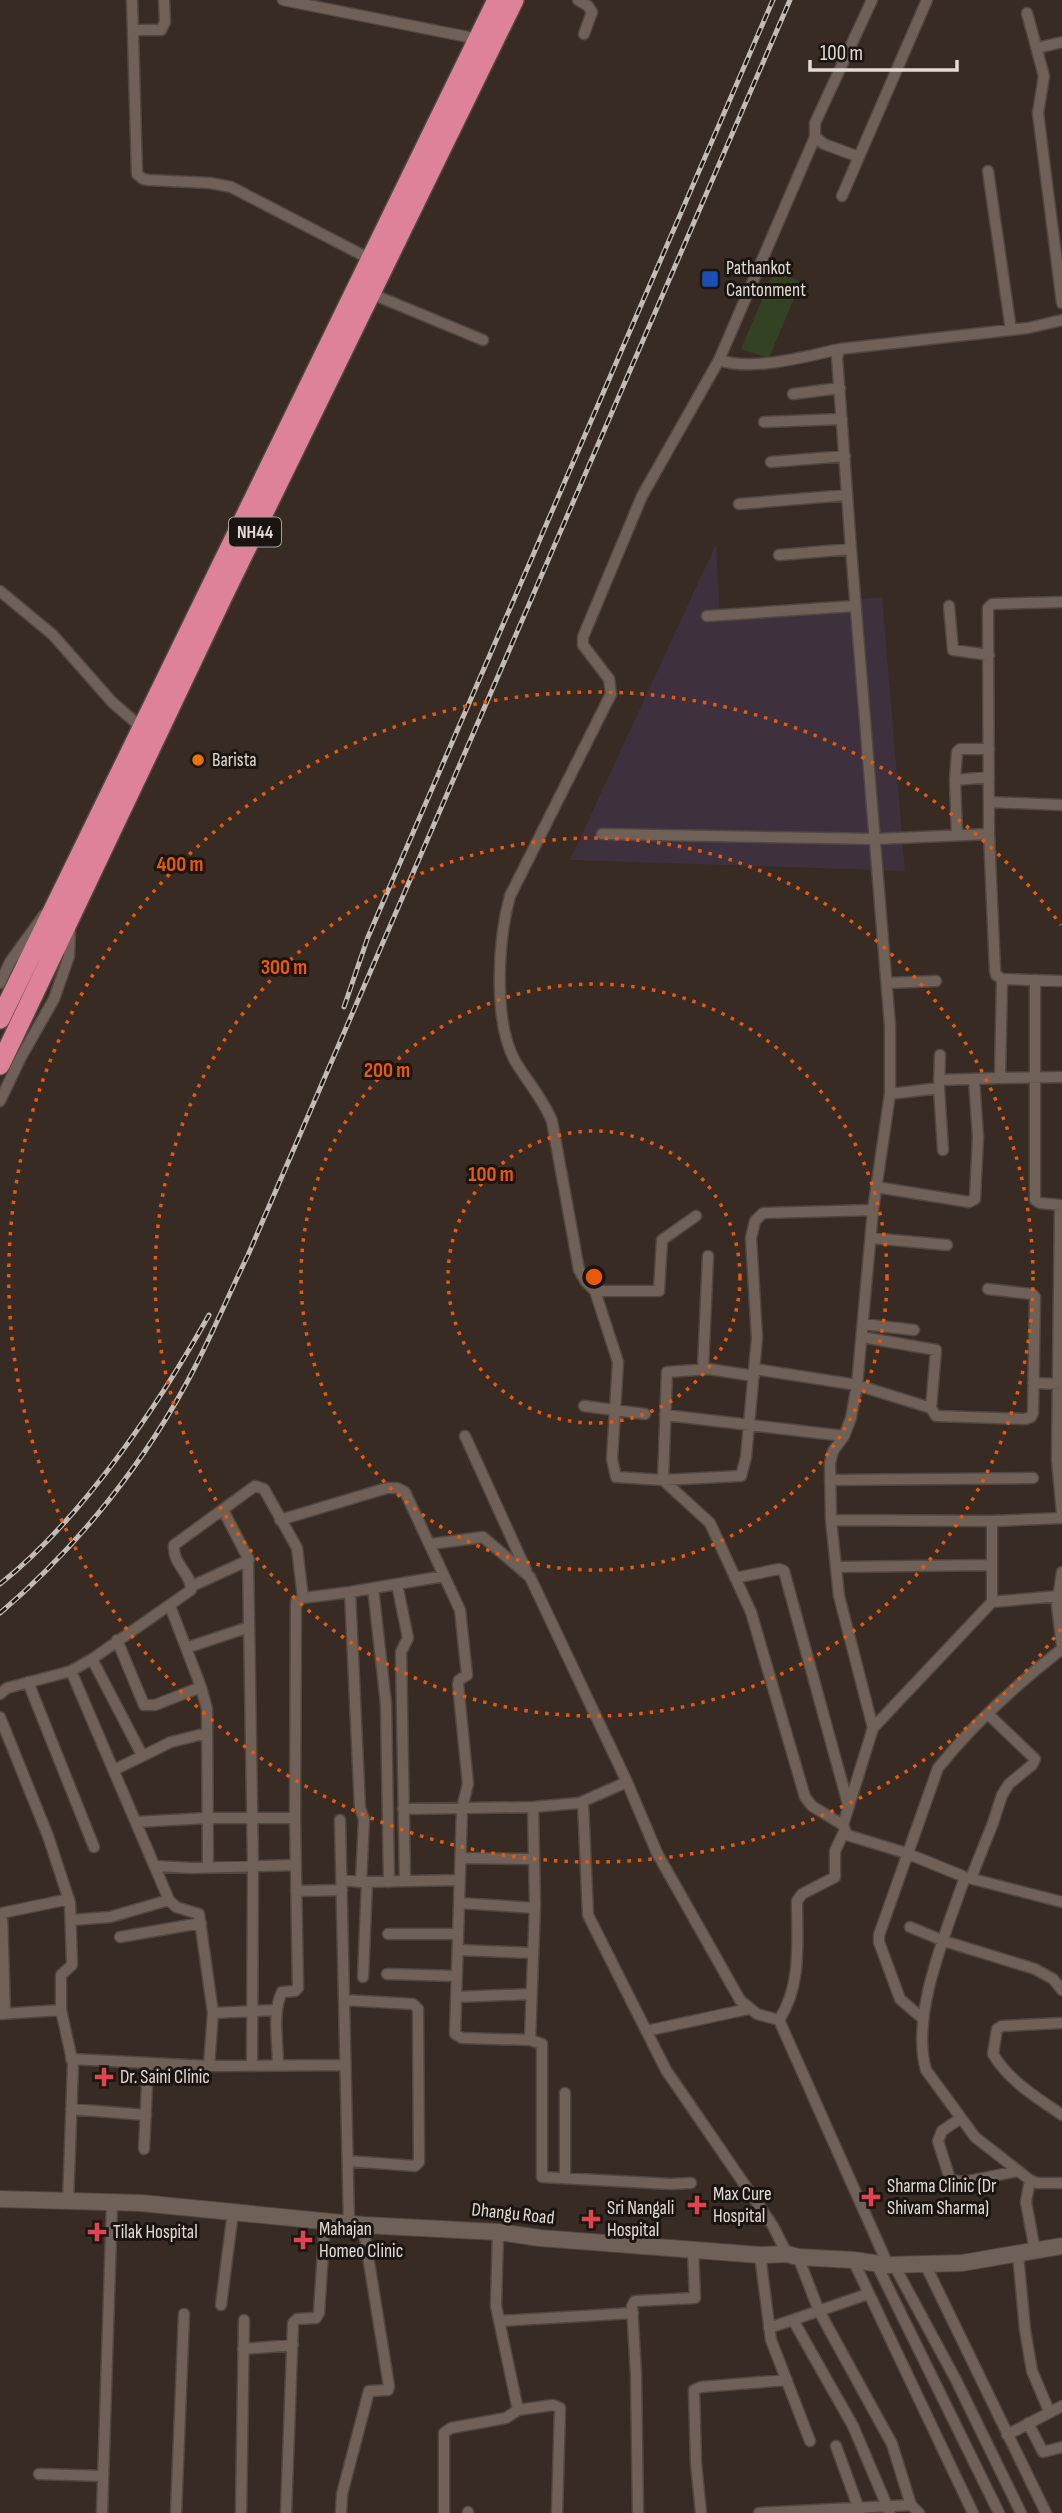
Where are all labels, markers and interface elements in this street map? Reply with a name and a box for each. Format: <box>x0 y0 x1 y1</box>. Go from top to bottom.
scale bar <box>810 28 957 72</box>
text: 100 m <box>820 41 863 66</box>
place label: Pathankot Cantonment <box>726 257 806 302</box>
marker: Pathankot Cantonment <box>700 269 720 289</box>
road number: NH44 <box>229 518 281 546</box>
place label: Barista <box>212 749 257 772</box>
marker: Barista <box>190 752 206 768</box>
text: 400 m <box>157 852 203 877</box>
text: 300 m <box>261 955 307 980</box>
text: 200 m <box>364 1058 410 1083</box>
text: 100 m <box>468 1162 514 1187</box>
centre of rings <box>582 1265 606 1289</box>
place label: Dr. Saini Clinic <box>120 2066 210 2089</box>
marker: Dr. Saini Clinic <box>94 2067 114 2087</box>
place label: Sharma Clinic (Dr Shivam Sharma) <box>887 2175 997 2220</box>
place label: Max Cure Hospital <box>713 2183 772 2228</box>
marker: Sharma Clinic (Dr Shivam Sharma) <box>861 2187 881 2207</box>
marker: Max Cure Hospital <box>687 2195 707 2215</box>
place label: Sri Nangali Hospital <box>607 2197 674 2242</box>
street label: Dhangu Road <box>470 2198 556 2230</box>
marker: Sri Nangali Hospital <box>581 2209 601 2229</box>
place label: Mahajan Homeo Clinic <box>319 2218 403 2263</box>
place label: Tilak Hospital <box>113 2221 198 2244</box>
marker: Tilak Hospital <box>87 2222 107 2242</box>
marker: Mahajan Homeo Clinic <box>293 2230 313 2250</box>

